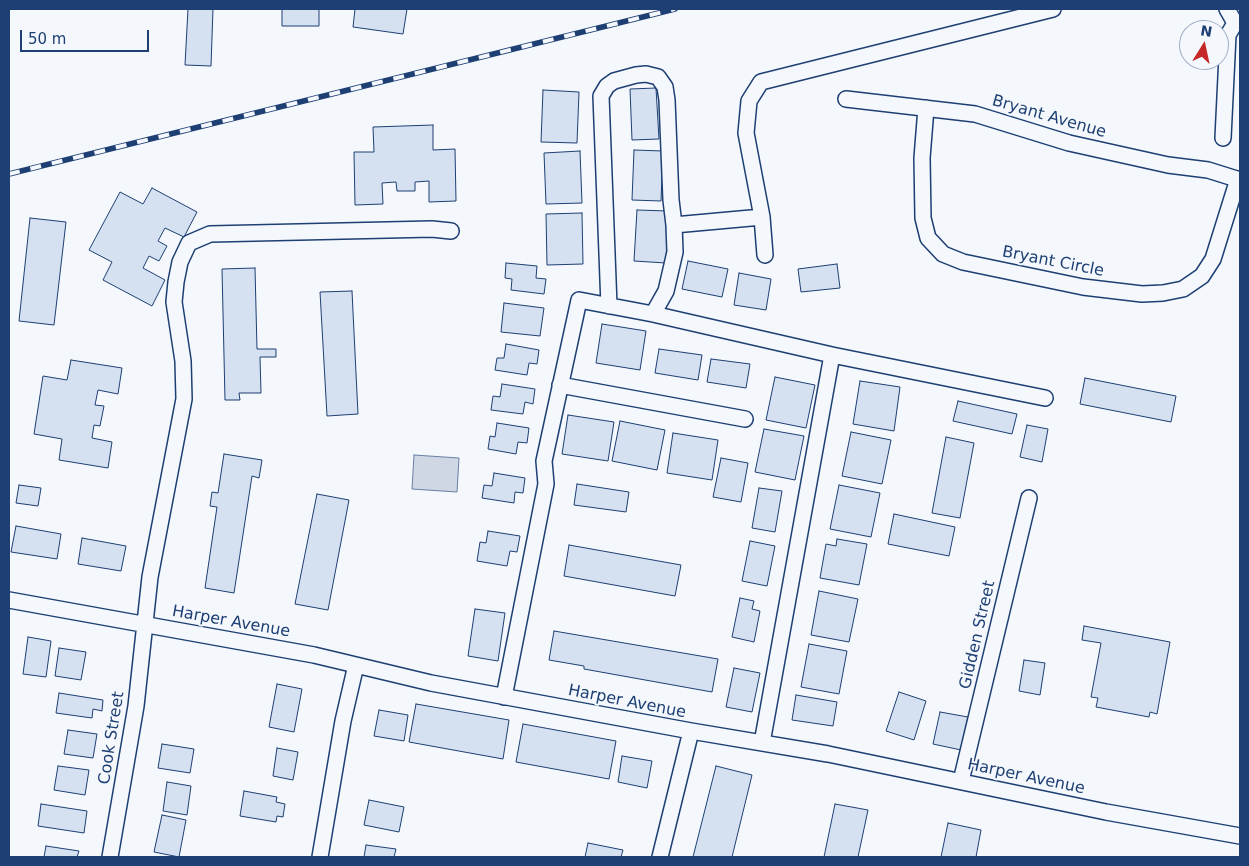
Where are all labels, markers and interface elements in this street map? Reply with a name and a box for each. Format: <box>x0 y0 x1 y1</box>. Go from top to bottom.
scale bar <box>22 20 151 52</box>
north arrow <box>1179 20 1229 70</box>
text: N <box>1199 22 1214 40</box>
text: 50 m <box>28 30 66 48</box>
street label: Bryant Avenue <box>990 92 1108 142</box>
street label: Bryant Circle <box>1000 243 1106 281</box>
street label: Gidden Street <box>956 579 1000 691</box>
street label: Harper Avenue <box>170 602 292 642</box>
street label: Harper Avenue <box>567 681 687 723</box>
street label: Cook Street <box>95 690 129 786</box>
street label: Harper Avenue <box>966 755 1086 799</box>

